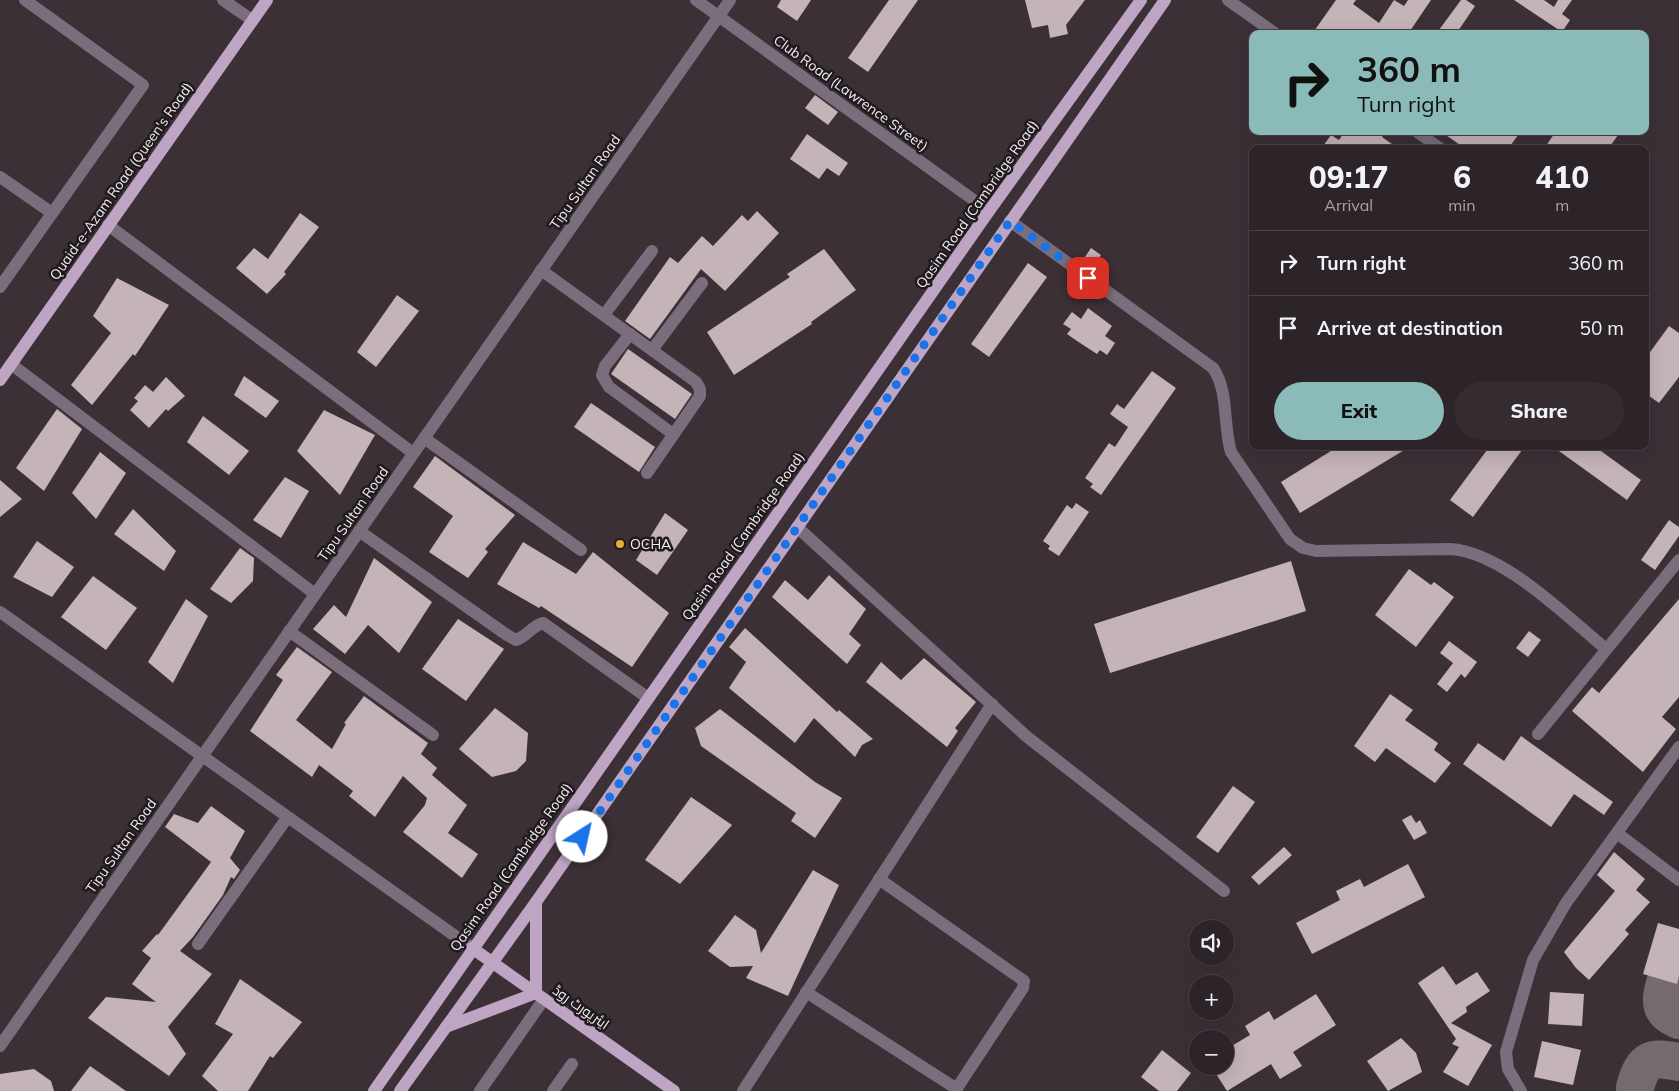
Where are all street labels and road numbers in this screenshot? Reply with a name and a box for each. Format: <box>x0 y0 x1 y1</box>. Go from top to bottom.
street label: Club Road (Lawrence Street) <box>770 31 932 155</box>
street label: Quaid-e-Azam Road (Queen's Road) <box>45 79 197 283</box>
street label: Qasim Road (Cambridge Road) <box>912 116 1042 292</box>
street label: Tipu Sultan Road <box>546 131 624 233</box>
street label: Qasim Road (Cambridge Road) <box>678 448 808 624</box>
street label: Tipu Sultan Road <box>314 463 392 565</box>
street label: Qasim Road (Cambridge Road) <box>446 779 576 955</box>
street label: Tipu Sultan Road <box>82 795 160 897</box>
street label: ایئرپورٹ روڈ <box>549 981 613 1034</box>

